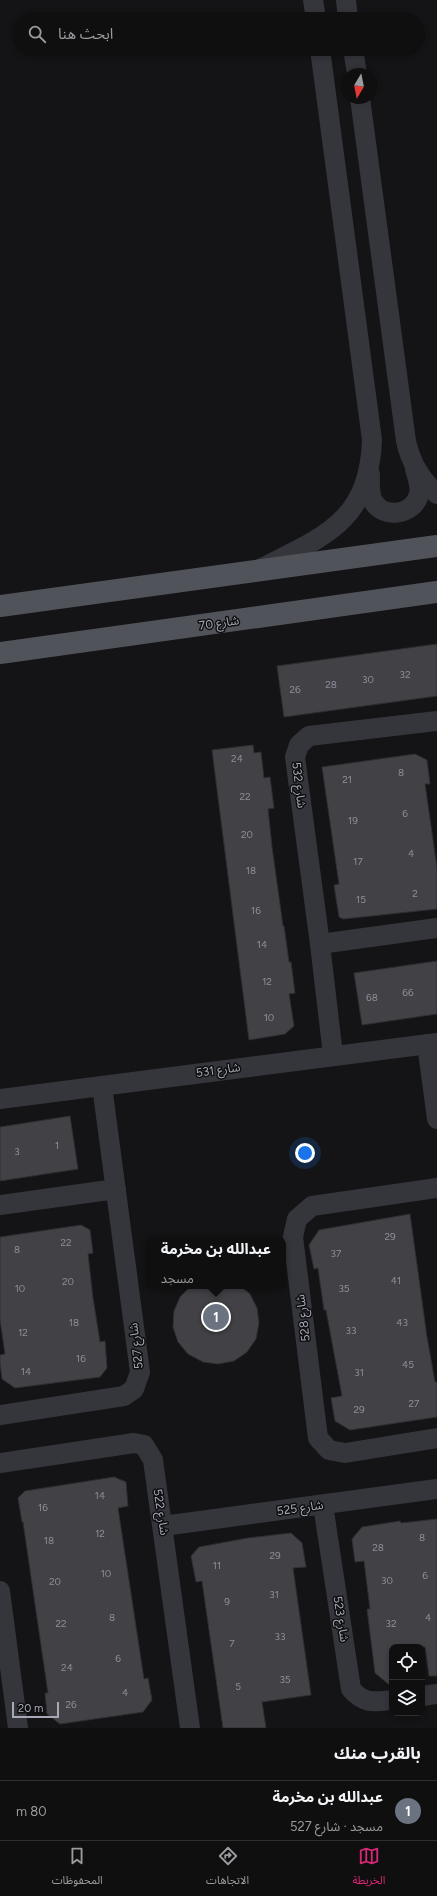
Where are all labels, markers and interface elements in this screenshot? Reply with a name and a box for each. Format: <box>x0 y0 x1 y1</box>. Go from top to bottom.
search box <box>12 12 425 56</box>
icon: search <box>26 23 48 45</box>
text: ابحث هنا <box>58 25 113 43</box>
north arrow <box>341 68 377 104</box>
street label: شارع 70 <box>198 613 240 635</box>
house number: 32 <box>399 668 411 681</box>
house number: 30 <box>362 673 374 686</box>
house number: 28 <box>325 678 337 691</box>
house number: 26 <box>289 683 301 696</box>
house number: 24 <box>231 752 243 765</box>
street label: شارع 532 <box>287 761 309 809</box>
house number: 8 <box>398 766 404 779</box>
house number: 21 <box>342 773 352 786</box>
house number: 22 <box>239 790 251 803</box>
house number: 6 <box>402 807 408 820</box>
house number: 19 <box>348 814 358 827</box>
house number: 20 <box>241 828 253 841</box>
house number: 4 <box>408 847 414 860</box>
house number: 17 <box>353 855 363 868</box>
house number: 18 <box>246 864 256 877</box>
house number: 2 <box>412 887 418 900</box>
house number: 15 <box>356 893 366 906</box>
house number: 16 <box>251 904 261 917</box>
house number: 14 <box>257 938 267 951</box>
house number: 12 <box>262 975 272 988</box>
house number: 66 <box>402 986 414 999</box>
house number: 68 <box>366 991 378 1004</box>
house number: 10 <box>264 1011 274 1024</box>
street label: شارع 531 <box>195 1060 241 1082</box>
house number: 1 <box>55 1139 59 1152</box>
your location <box>295 1143 315 1163</box>
house number: 3 <box>14 1145 20 1158</box>
house number: 29 <box>384 1230 396 1243</box>
house number: 22 <box>60 1236 72 1249</box>
popup <box>146 1237 286 1289</box>
text: عبدالله بن مخرمة <box>161 1240 271 1258</box>
house number: 8 <box>14 1243 20 1256</box>
house number: 37 <box>331 1247 342 1260</box>
text: مسجد <box>161 1271 194 1286</box>
house number: 41 <box>391 1274 401 1287</box>
house number: 20 <box>62 1275 74 1288</box>
house number: 10 <box>15 1282 25 1295</box>
house number: 35 <box>338 1282 350 1295</box>
street label: شارع 528 <box>293 1293 315 1342</box>
pin: 1 <box>203 1302 229 1332</box>
house number: 18 <box>69 1316 79 1329</box>
house number: 43 <box>396 1316 408 1329</box>
street label: شارع 527 <box>126 1322 148 1370</box>
house number: 33 <box>346 1324 356 1337</box>
house number: 12 <box>18 1326 28 1339</box>
house number: 16 <box>76 1352 86 1365</box>
house number: 45 <box>402 1358 414 1371</box>
house number: 14 <box>21 1365 31 1378</box>
house number: 31 <box>354 1366 364 1379</box>
house number: 27 <box>409 1397 420 1410</box>
house number: 29 <box>353 1403 365 1416</box>
street label: شارع 522 <box>148 1488 172 1536</box>
house number: 14 <box>95 1489 105 1502</box>
street label: شارع 525 <box>276 1498 324 1520</box>
house number: 16 <box>38 1501 48 1514</box>
house number: 12 <box>95 1527 105 1540</box>
house number: 8 <box>419 1531 425 1544</box>
house number: 18 <box>44 1534 54 1547</box>
house number: 28 <box>372 1541 384 1554</box>
house number: 29 <box>269 1549 281 1562</box>
house number: 11 <box>213 1559 221 1572</box>
house number: 10 <box>101 1567 111 1580</box>
house number: 6 <box>422 1569 428 1582</box>
house number: 30 <box>381 1574 393 1587</box>
house number: 20 <box>49 1575 61 1588</box>
house number: 31 <box>269 1588 279 1601</box>
house number: 9 <box>224 1595 230 1608</box>
street label: شارع 523 <box>328 1595 352 1643</box>
house number: 8 <box>109 1611 115 1624</box>
house number: 4 <box>425 1611 431 1624</box>
house number: 22 <box>55 1617 67 1630</box>
house number: 32 <box>385 1617 397 1630</box>
house number: 33 <box>275 1630 285 1643</box>
house number: 7 <box>229 1637 235 1650</box>
map controls <box>389 1644 425 1716</box>
button: locate <box>389 1644 425 1680</box>
house number: 6 <box>115 1652 121 1665</box>
house number: 24 <box>61 1661 73 1674</box>
house number: 35 <box>279 1673 291 1686</box>
house number: 5 <box>235 1680 241 1693</box>
button: layers <box>389 1680 425 1716</box>
house number: 4 <box>122 1686 128 1699</box>
house number: 26 <box>65 1698 77 1711</box>
scale bar <box>12 1700 59 1719</box>
text: 20 m <box>18 1702 43 1715</box>
text: بالقرب منك <box>334 1743 421 1763</box>
text: عبدالله بن مخرمة <box>273 1788 383 1806</box>
text: 80 m <box>16 1804 47 1819</box>
text: 1 <box>405 1804 411 1819</box>
text: مسجد · شارع 527 <box>290 1819 383 1834</box>
tab: المحفوظات <box>52 1845 103 1892</box>
tab: الاتجاهات <box>206 1845 249 1892</box>
tab: الخريطة <box>352 1845 385 1892</box>

